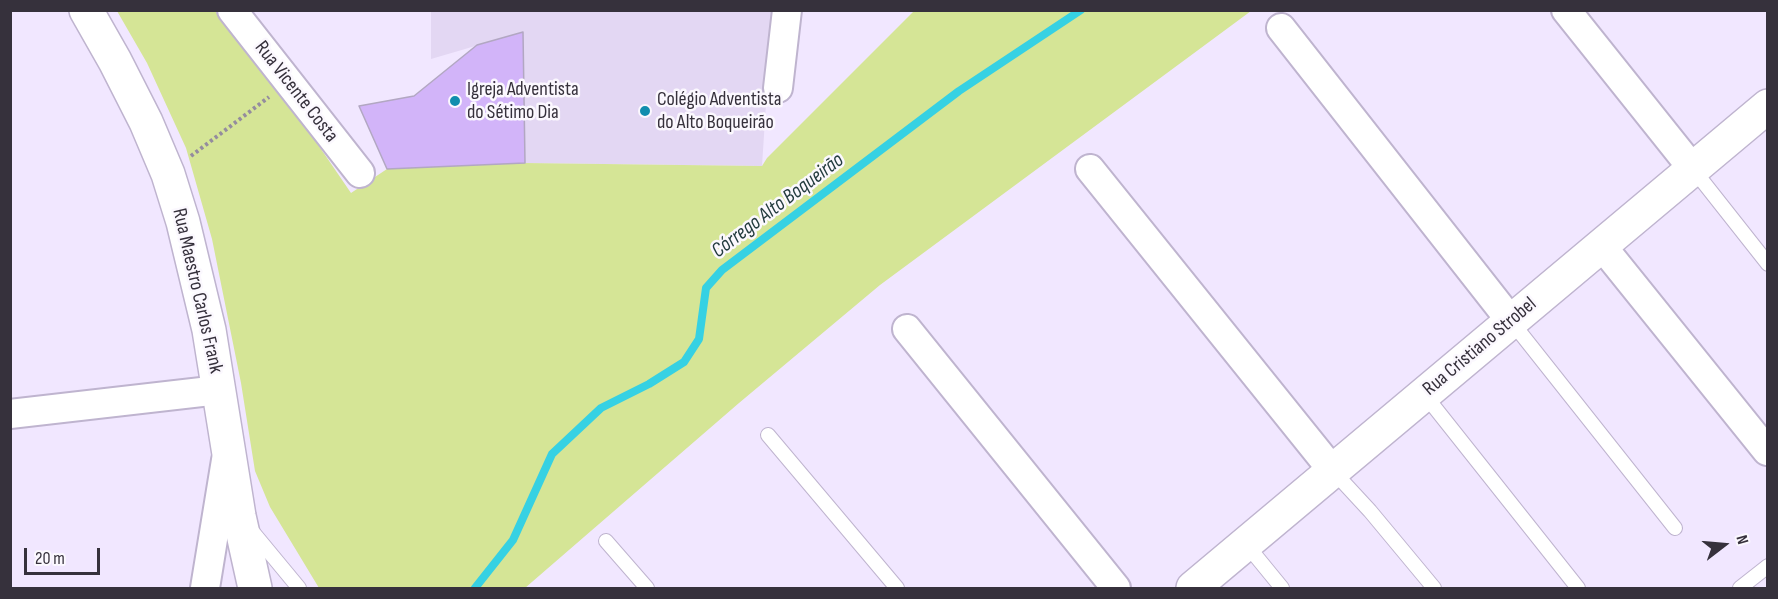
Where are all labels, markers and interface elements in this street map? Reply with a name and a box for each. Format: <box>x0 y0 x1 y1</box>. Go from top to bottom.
street label: Rua Vicente Costa <box>249 37 343 147</box>
place label: Igreja Adventista do Sétimo Dia <box>467 78 579 125</box>
place label: Colégio Adventista do Alto Boqueirão <box>657 88 781 135</box>
marker: Igreja Adventista do Sétimo Dia <box>448 94 462 108</box>
marker: Colégio Adventista do Alto Boqueirão <box>638 104 652 118</box>
water label: Córrego Alto Boqueirão <box>707 148 849 264</box>
street label: Rua Maestro Carlos Frank <box>166 206 228 376</box>
street label: Rua Cristiano Strobel <box>1418 293 1542 401</box>
north arrow <box>1694 515 1754 575</box>
text: N <box>1731 533 1752 547</box>
scale bar <box>27 536 104 574</box>
text: 20 m <box>35 548 65 569</box>

